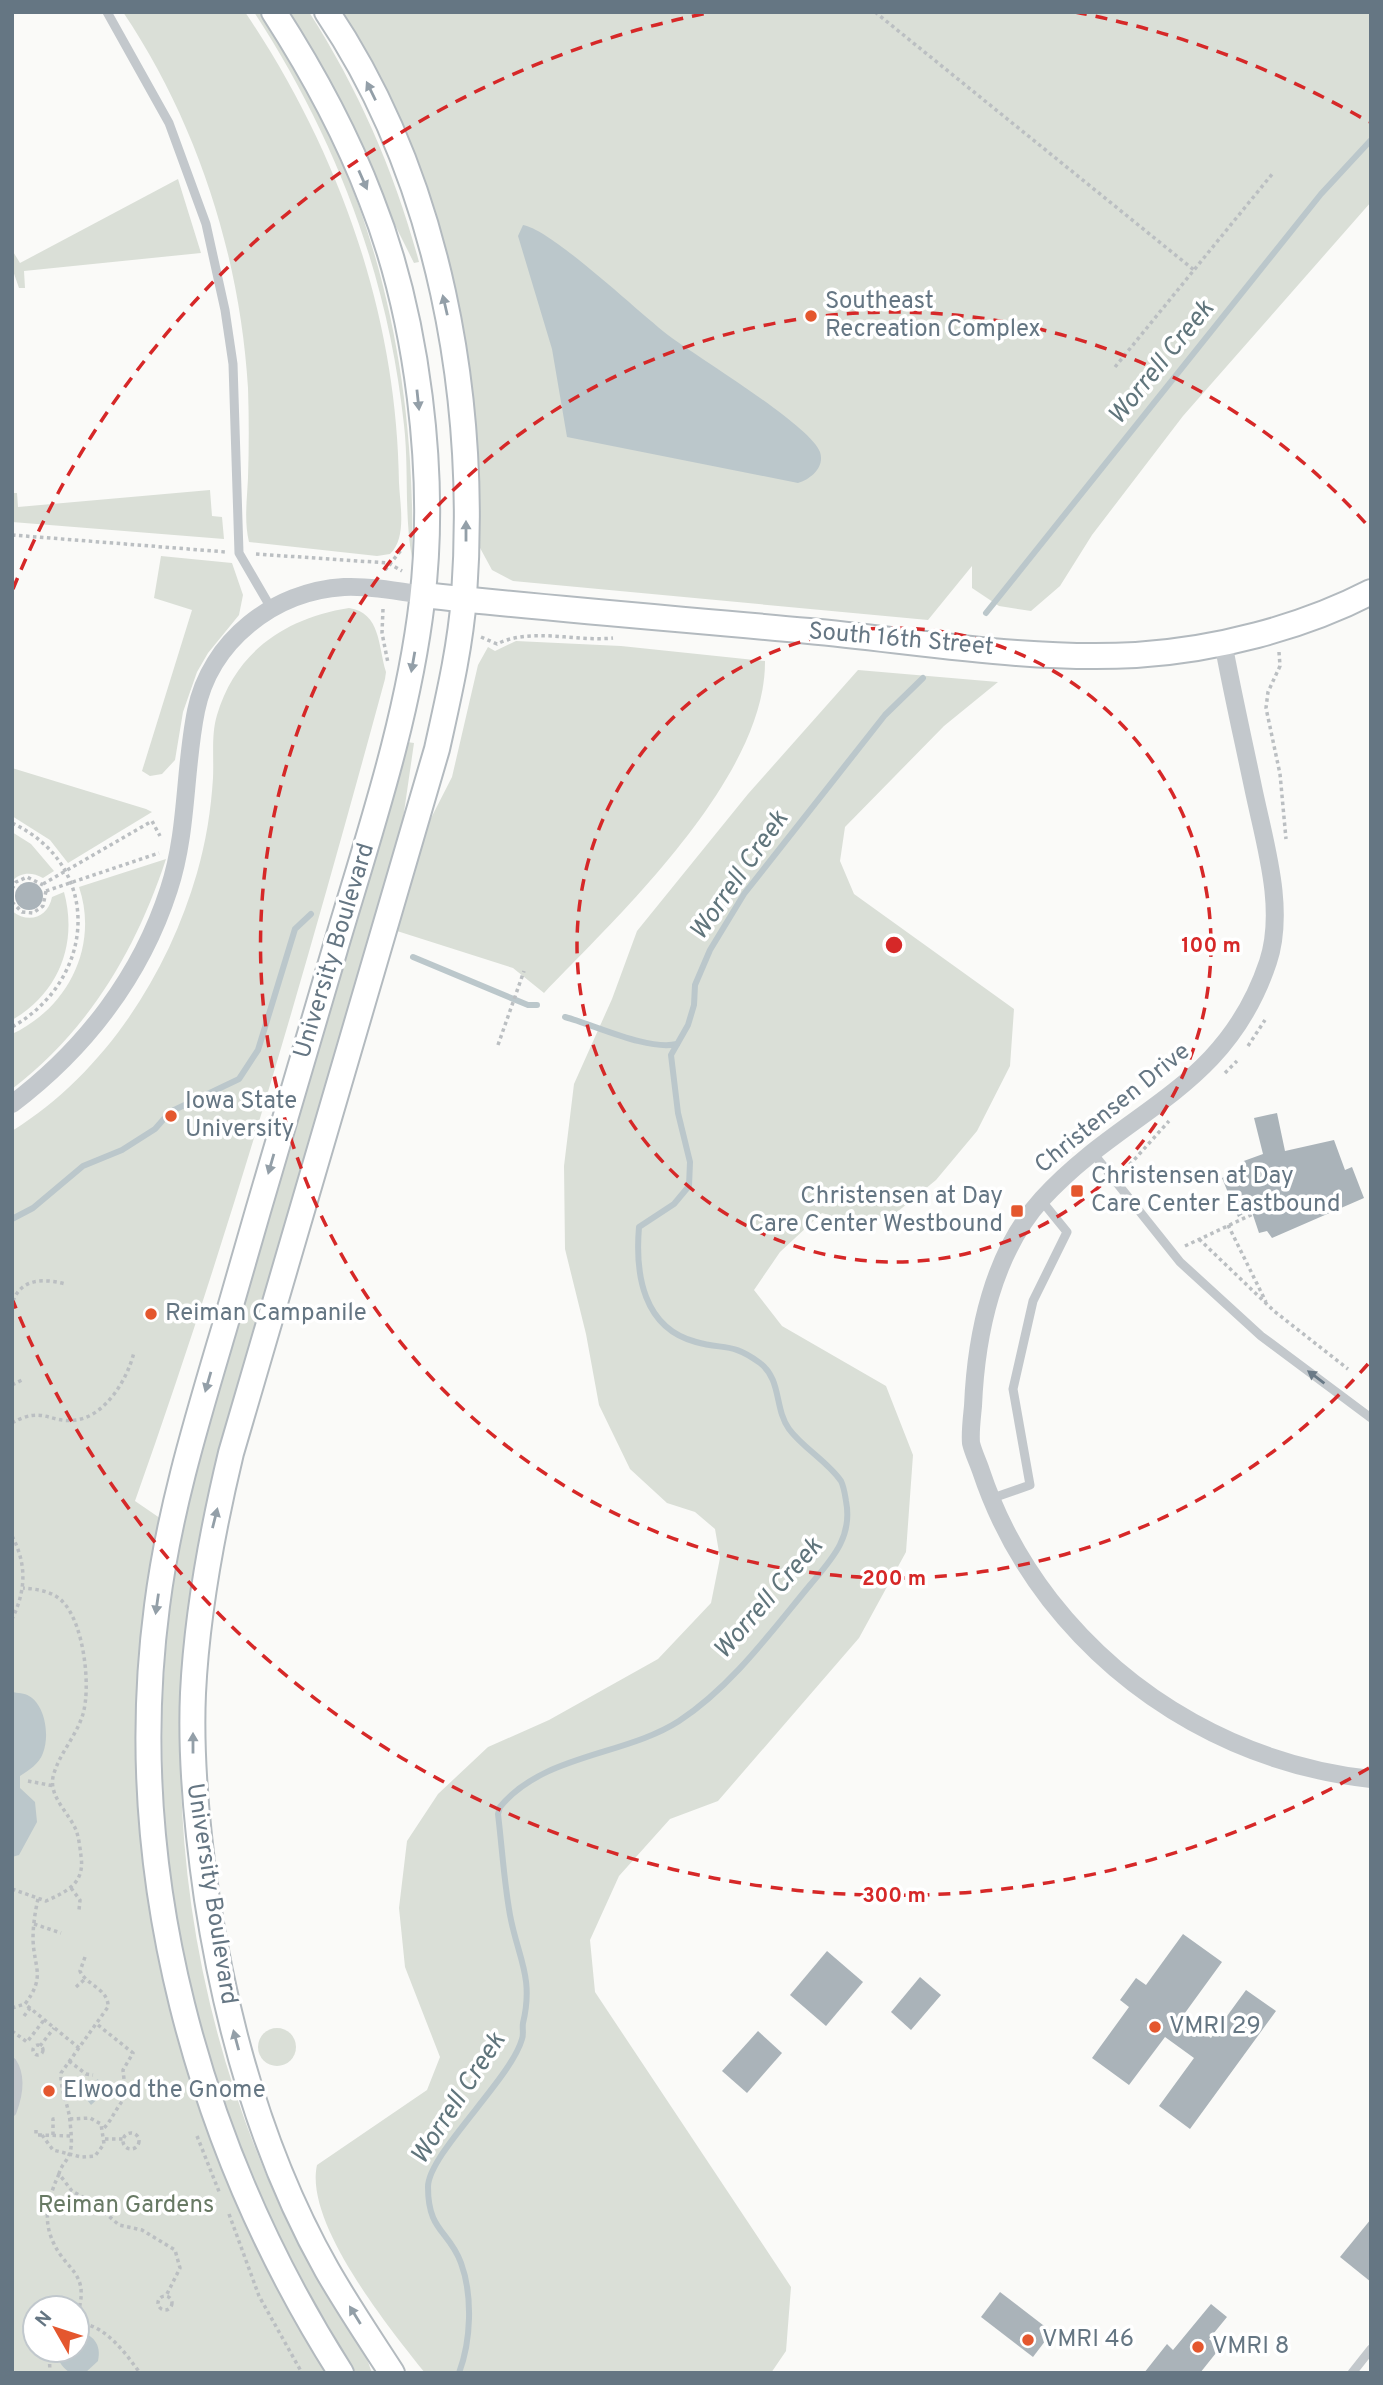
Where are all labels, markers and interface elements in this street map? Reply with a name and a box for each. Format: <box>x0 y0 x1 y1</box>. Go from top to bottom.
one-way arrow <box>365 81 377 101</box>
one-way arrow <box>358 170 369 191</box>
place label: Southeast Recreation Complex <box>825 287 1041 345</box>
water label: Worrell Creek <box>1102 293 1223 432</box>
one-way arrow <box>439 294 450 316</box>
marker: Southeast Recreation Complex <box>803 308 819 324</box>
one-way arrow <box>413 390 424 412</box>
one-way arrow <box>460 520 472 542</box>
street label: South 16th Street <box>807 617 995 663</box>
one-way arrow <box>407 651 418 673</box>
water label: Worrell Creek <box>683 804 797 947</box>
street label: University Boulevard <box>288 840 382 1062</box>
centre of rings <box>882 933 906 957</box>
text: 100 m <box>1181 933 1241 960</box>
street label: Christensen Drive <box>1029 1037 1197 1181</box>
place label: Iowa State University <box>185 1087 297 1145</box>
marker: Iowa State University <box>163 1108 179 1124</box>
one-way arrow <box>266 1154 276 1175</box>
place label: Christensen at Day Care Center Eastbound <box>1091 1162 1340 1220</box>
place label: Christensen at Day Care Center Westbound <box>749 1182 1003 1240</box>
marker: Christensen at Day Care Center Eastbound <box>1069 1183 1085 1199</box>
marker: Christensen at Day Care Center Westbound <box>1009 1203 1025 1219</box>
place label: Reiman Campanile <box>165 1299 367 1329</box>
marker: Reiman Campanile <box>143 1306 159 1322</box>
one-way arrow <box>1307 1371 1325 1385</box>
one-way arrow <box>203 1372 213 1393</box>
one-way arrow <box>210 1506 221 1528</box>
water label: Worrell Creek <box>707 1531 832 1667</box>
text: 200 m <box>862 1566 926 1593</box>
one-way arrow <box>152 1593 163 1615</box>
one-way arrow <box>187 1732 198 1754</box>
street label: University Boulevard <box>179 1781 243 2007</box>
text: 300 m <box>862 1883 926 1910</box>
place label: VMRI 29 <box>1169 2012 1261 2042</box>
marker: VMRI 29 <box>1147 2019 1163 2035</box>
water label: Worrell Creek <box>404 2026 514 2171</box>
one-way arrow <box>230 2029 241 2051</box>
place label: Elwood the Gnome <box>63 2076 266 2106</box>
marker: Elwood the Gnome <box>41 2083 57 2099</box>
park label: Reiman Gardens <box>38 2191 214 2221</box>
north arrow <box>21 2294 91 2364</box>
one-way arrow <box>348 2306 361 2325</box>
text: N <box>31 2307 58 2332</box>
place label: VMRI 46 <box>1042 2325 1134 2355</box>
marker: VMRI 46 <box>1020 2332 1036 2348</box>
place label: VMRI 8 <box>1212 2332 1289 2362</box>
marker: VMRI 8 <box>1190 2339 1206 2355</box>

